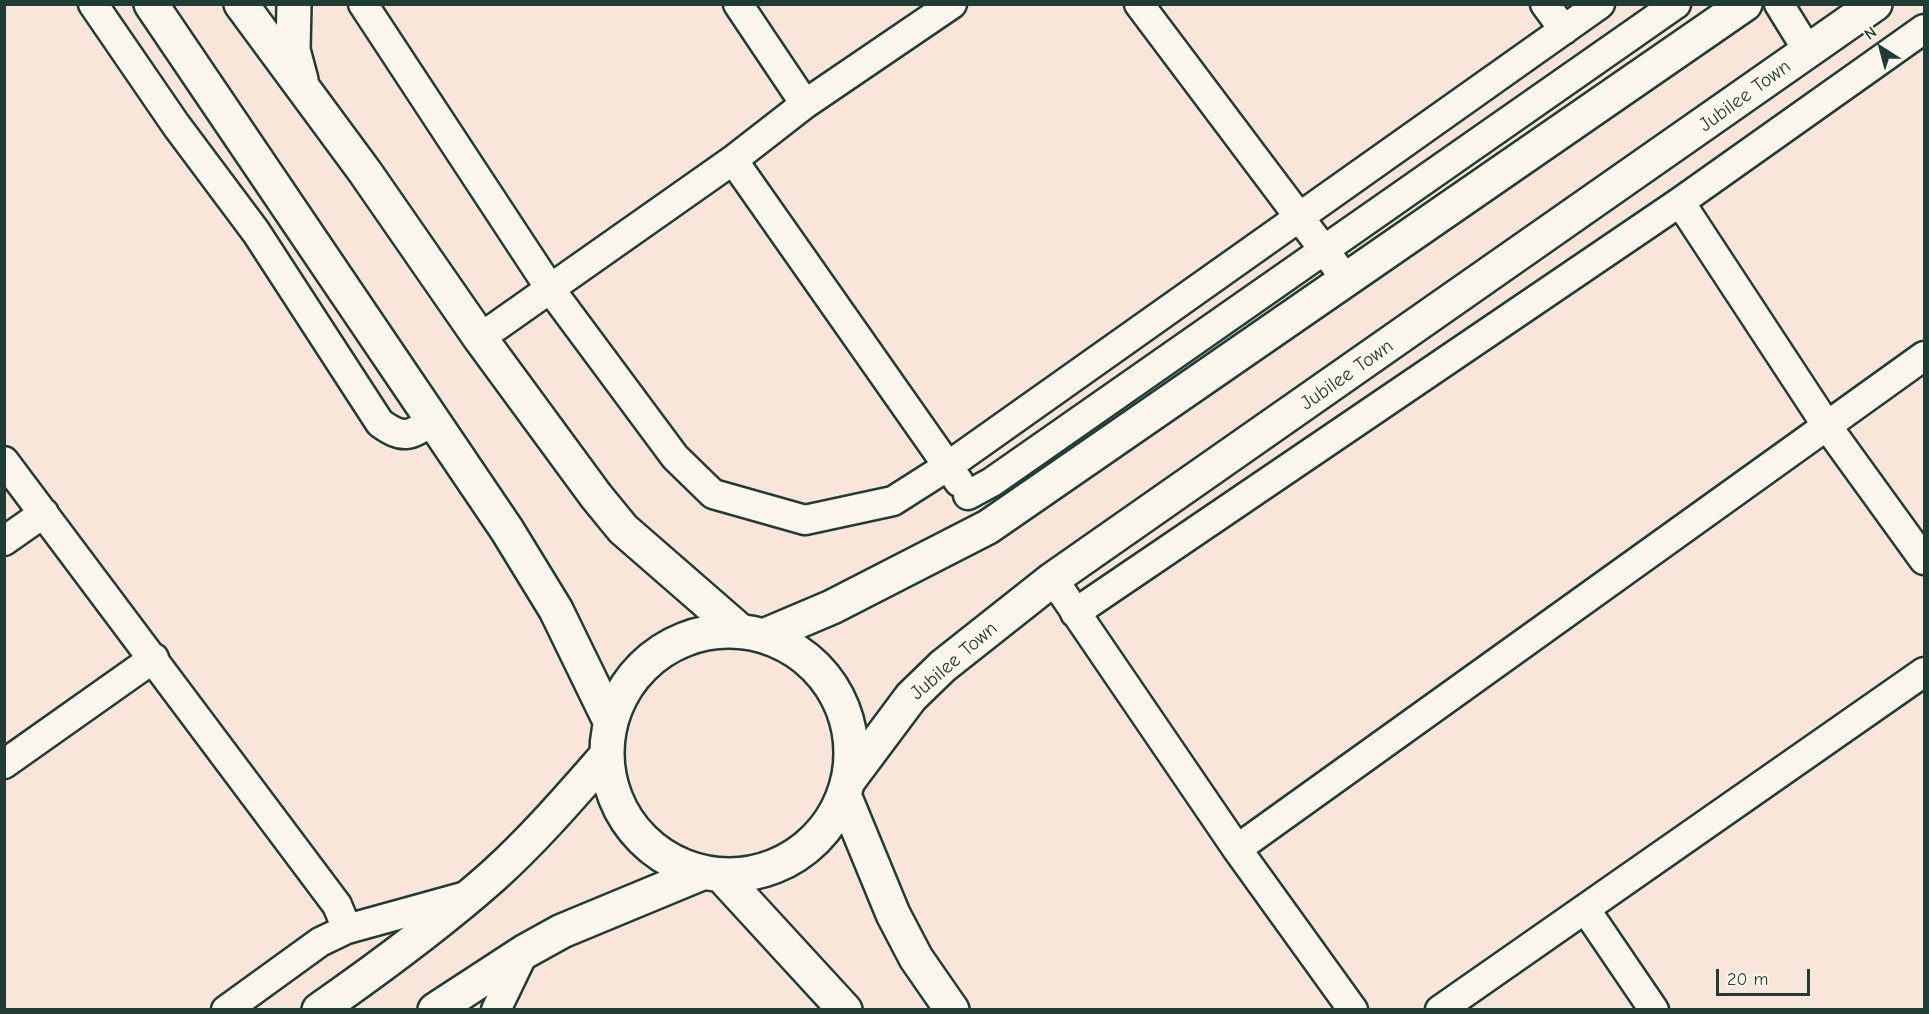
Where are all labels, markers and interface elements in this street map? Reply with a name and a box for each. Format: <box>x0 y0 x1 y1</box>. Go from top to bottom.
north arrow <box>1851 18 1911 78</box>
text: N <box>1861 23 1880 44</box>
street label: Jubilee Town <box>1694 55 1796 137</box>
street label: Jubilee Town <box>1296 334 1398 416</box>
street label: Jubilee Town <box>905 617 1003 705</box>
scale bar <box>1719 957 1814 995</box>
text: 20 m <box>1727 969 1768 990</box>

